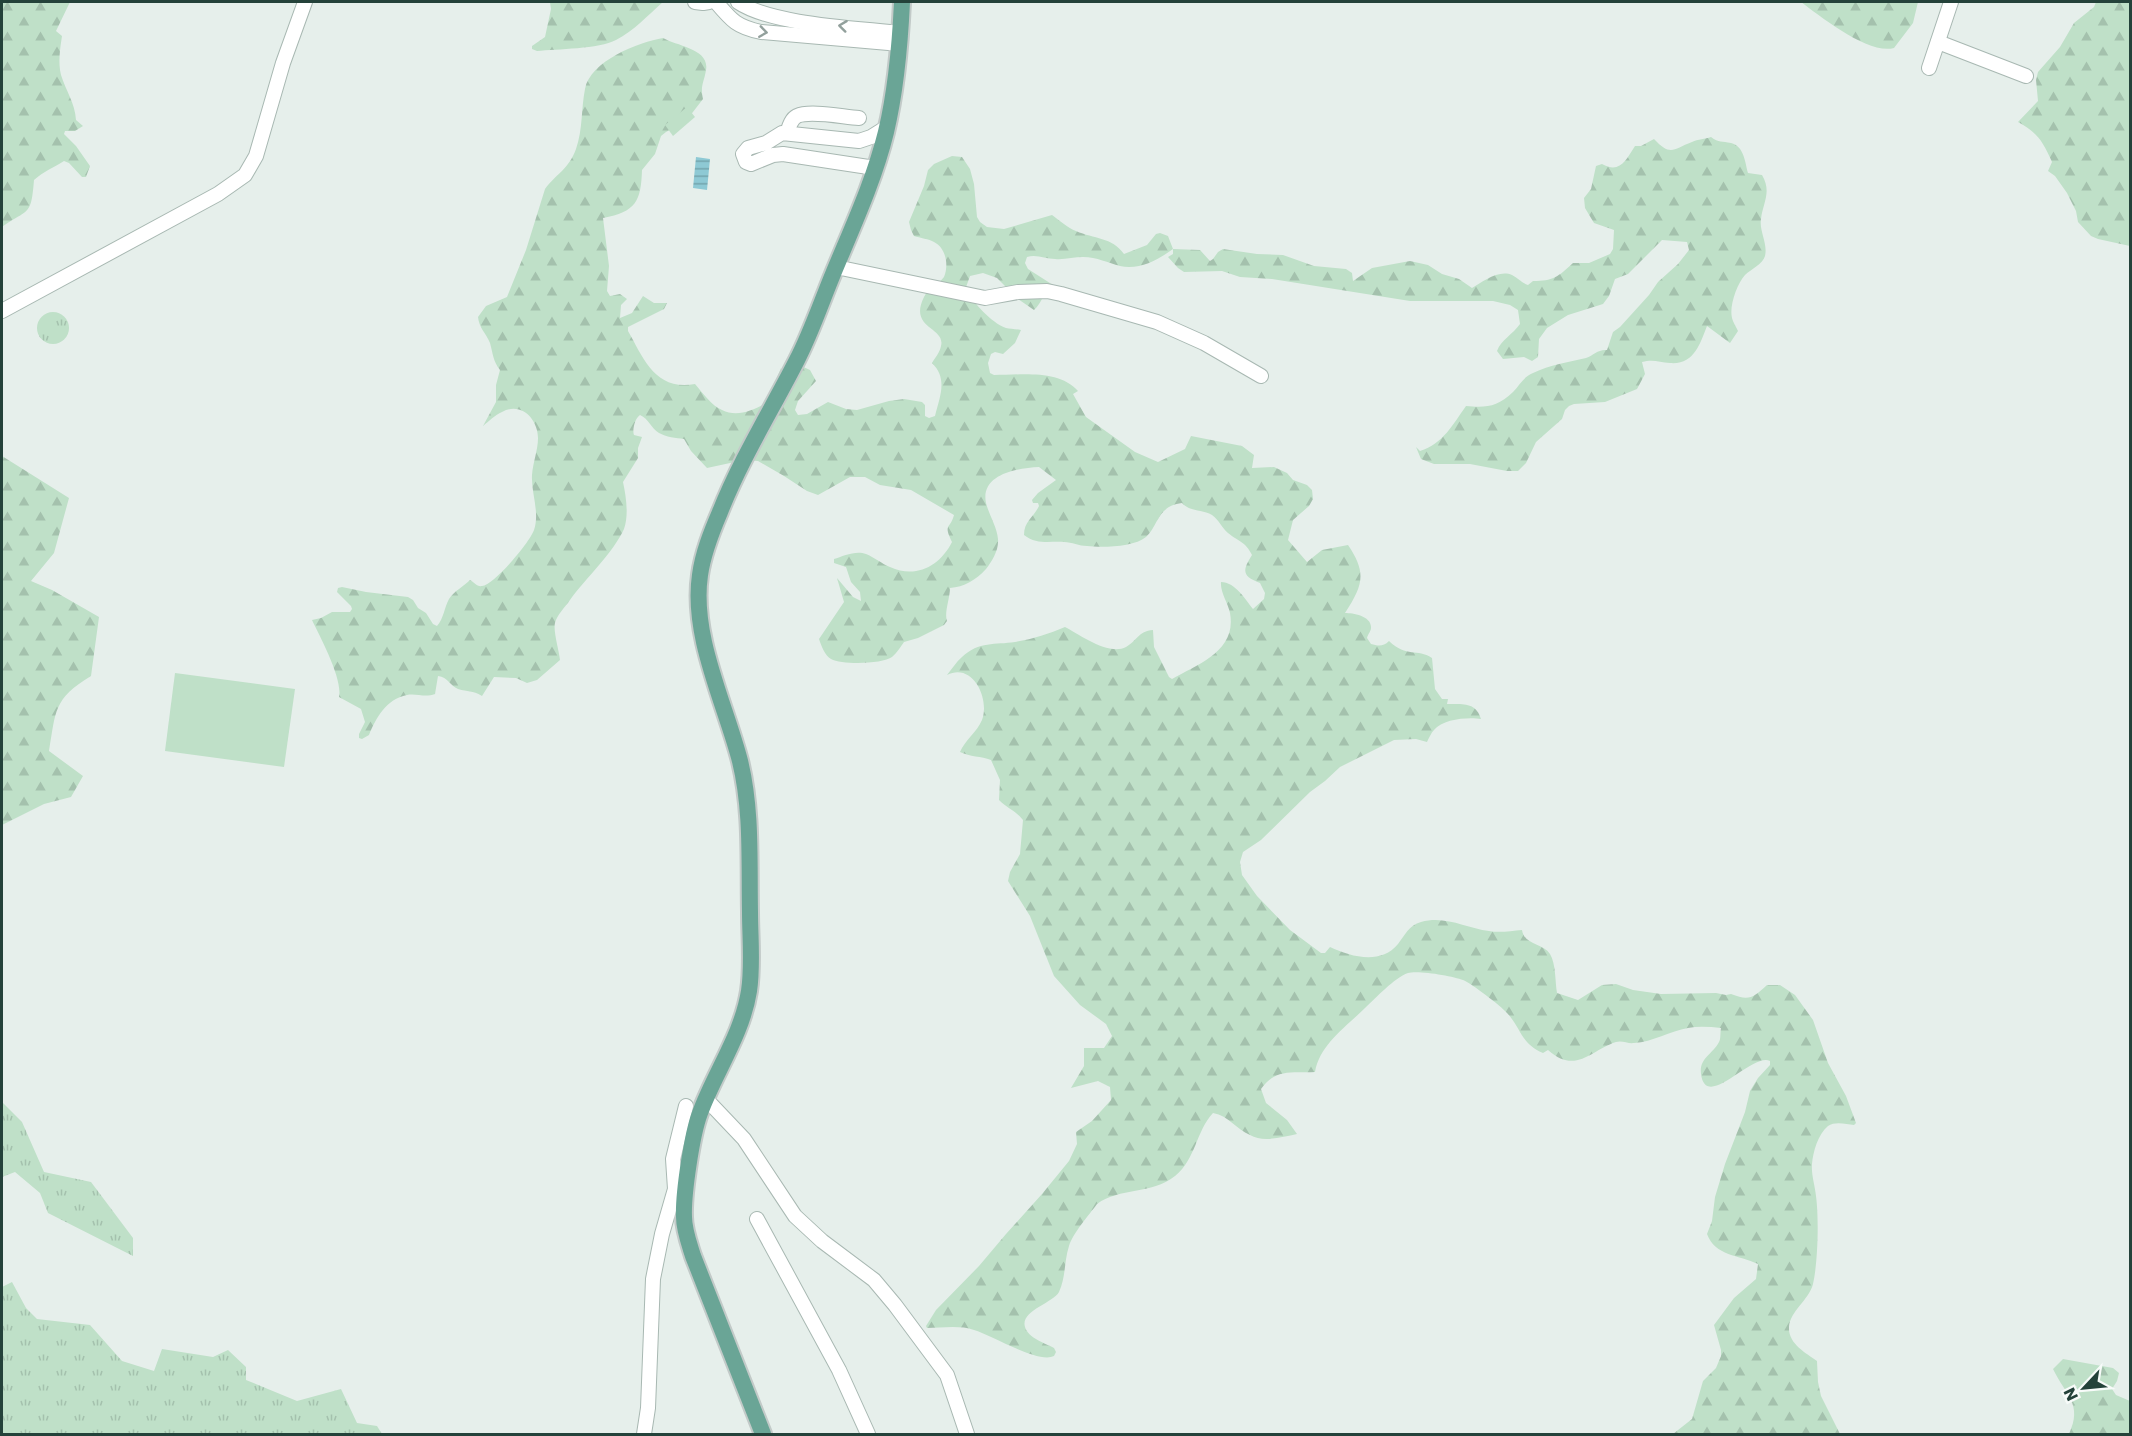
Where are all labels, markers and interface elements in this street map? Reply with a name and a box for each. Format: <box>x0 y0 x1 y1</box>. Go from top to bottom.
one-way arrow <box>838 20 847 33</box>
one-way arrow <box>758 25 768 37</box>
north arrow <box>2054 1358 2114 1418</box>
text: N <box>2058 1384 2084 1405</box>

